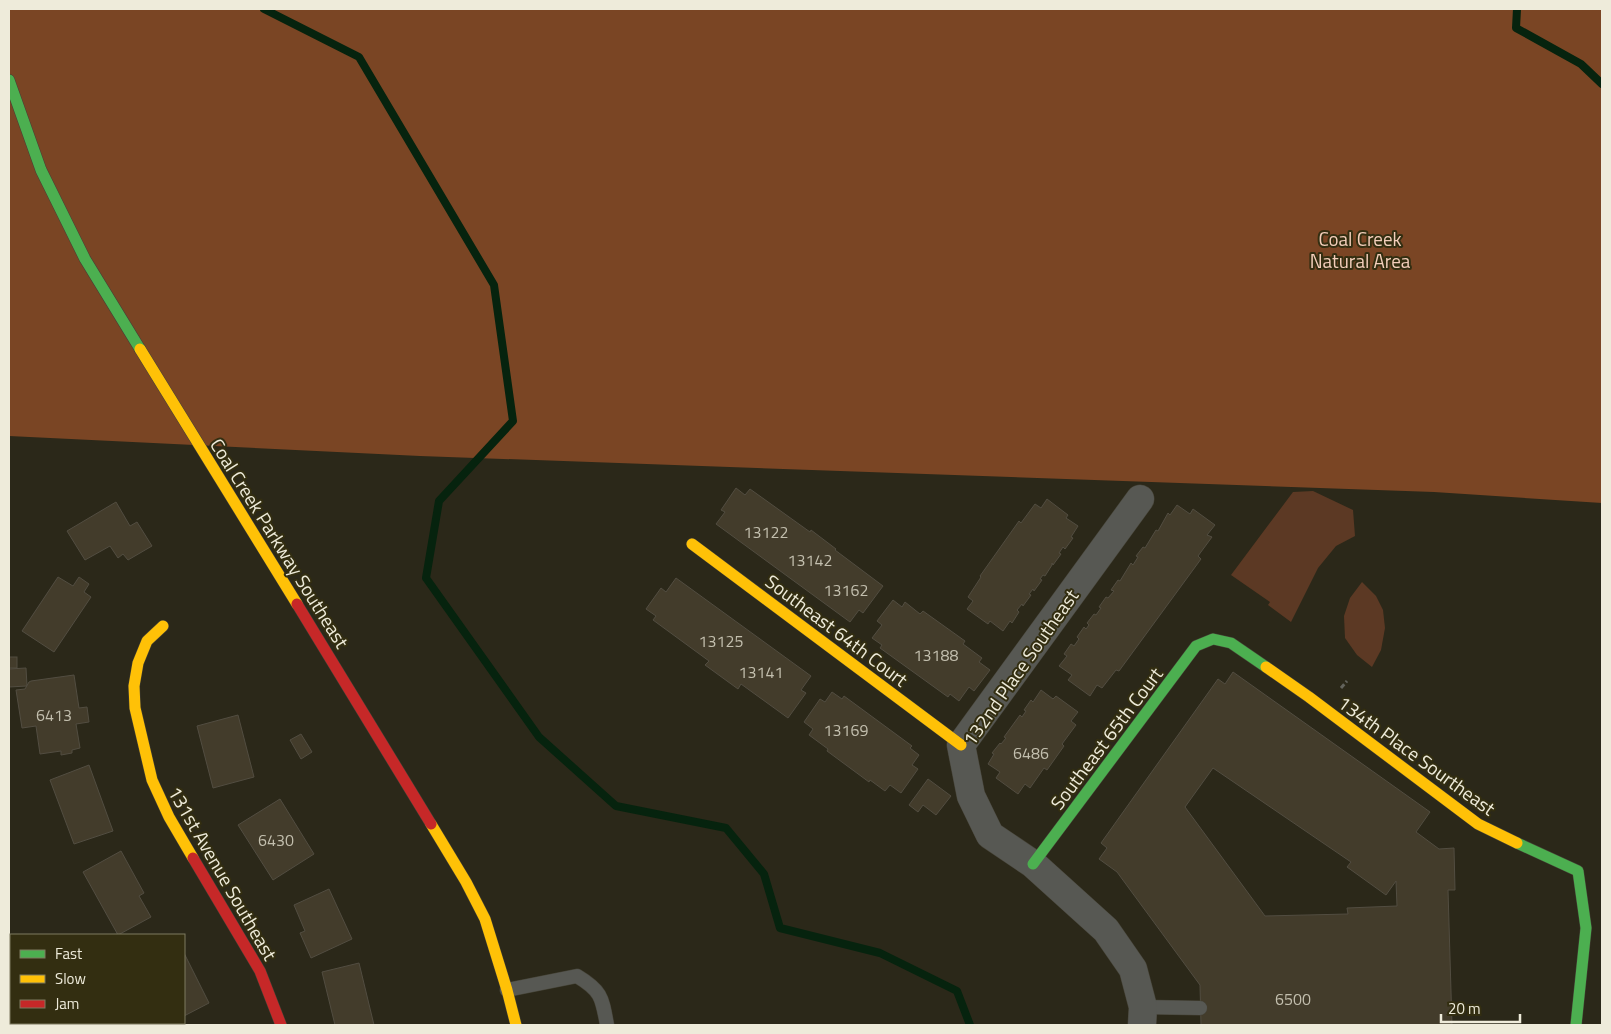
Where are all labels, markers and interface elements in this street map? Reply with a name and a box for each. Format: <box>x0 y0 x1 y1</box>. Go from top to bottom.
park label: Coal Creek Natural Area <box>1310 224 1411 275</box>
street label: Coal Creek Parkway Southeast <box>203 432 357 654</box>
house number: 13122 <box>744 520 788 544</box>
house number: 13142 <box>788 548 832 572</box>
street label: Southeast 64th Court <box>760 567 915 694</box>
house number: 13162 <box>824 578 868 602</box>
street label: 132nd Place Southeast <box>955 582 1085 751</box>
house number: 13125 <box>699 629 743 653</box>
house number: 13188 <box>914 643 958 667</box>
house number: 13141 <box>739 660 783 684</box>
street label: Southeast 65th Court <box>1043 660 1170 815</box>
street label: 134th Place Sourtheast <box>1332 688 1502 822</box>
house number: 6413 <box>36 703 72 727</box>
house number: 13169 <box>824 718 868 742</box>
house number: 6486 <box>1013 741 1049 765</box>
street label: 131st Avenue Southeast <box>161 780 285 966</box>
house number: 6430 <box>258 828 294 852</box>
legend <box>10 934 185 1024</box>
text: Fast <box>55 942 83 965</box>
text: Slow <box>55 967 86 990</box>
house number: 6500 <box>1275 987 1311 1011</box>
text: Jam <box>55 992 79 1015</box>
scale bar <box>1441 992 1520 1024</box>
text: 20 m <box>1448 997 1481 1020</box>

